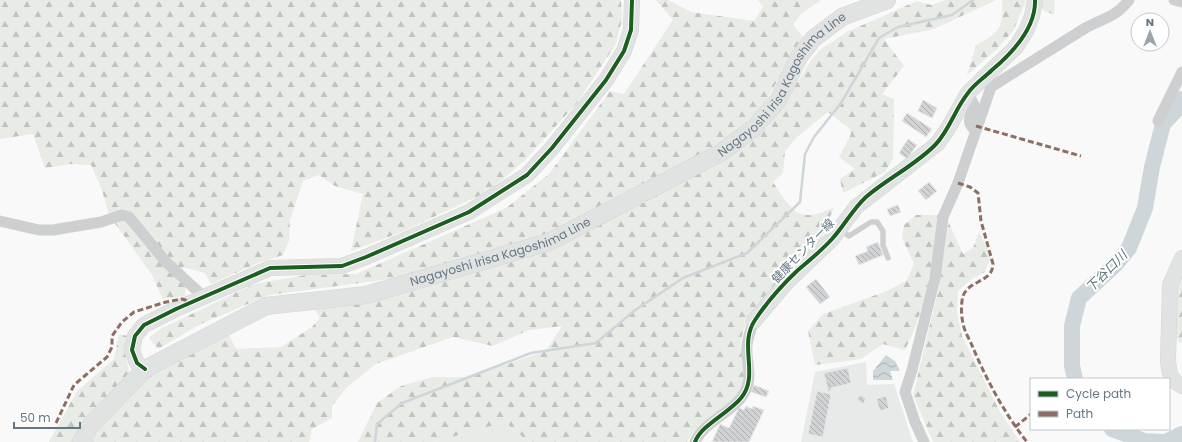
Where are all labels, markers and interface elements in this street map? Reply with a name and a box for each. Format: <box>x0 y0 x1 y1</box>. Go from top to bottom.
street label: Nagayoshi Irisa Kagoshima Line <box>714 8 849 160</box>
north arrow <box>1130 12 1170 52</box>
text: N <box>1146 14 1154 30</box>
street label: Nagayoshi Irisa Kagoshima Line <box>408 213 594 290</box>
street label: 健康センター線 <box>767 215 838 287</box>
water label: 下谷口川 <box>1081 245 1133 296</box>
legend <box>1030 378 1170 430</box>
text: Cycle path <box>1066 385 1131 402</box>
scale bar <box>14 404 80 430</box>
text: Path <box>1066 405 1093 422</box>
text: 50 m <box>20 409 51 426</box>

